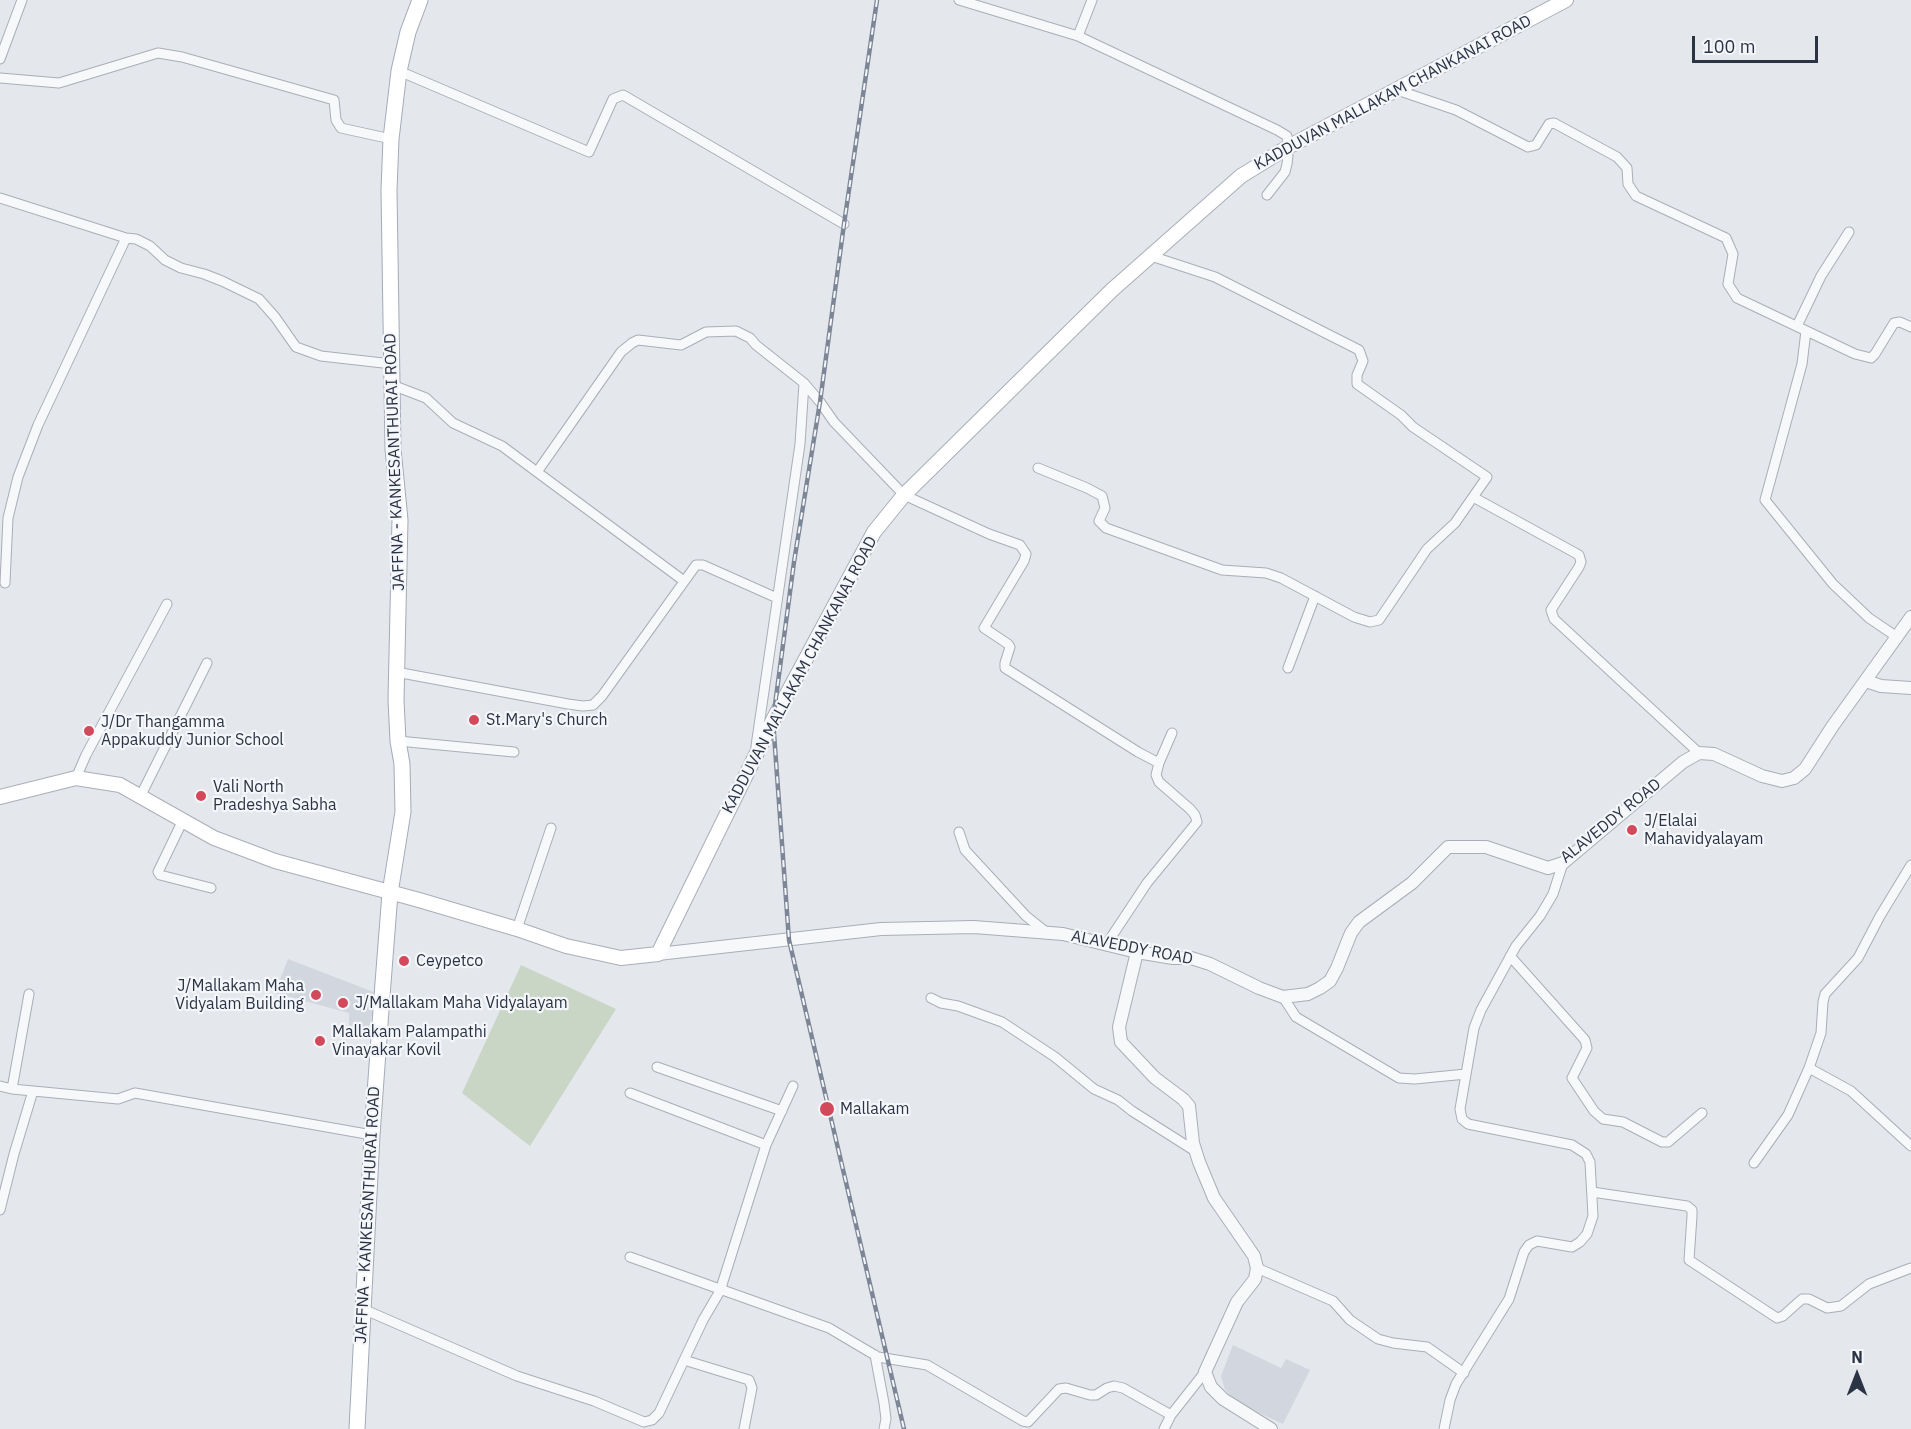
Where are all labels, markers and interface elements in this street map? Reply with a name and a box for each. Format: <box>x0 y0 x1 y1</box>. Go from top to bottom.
street label: KADDUVAN MALLAKAM CHANKANAI ROAD <box>1251 11 1535 175</box>
scale bar <box>1695 24 1821 62</box>
text: 100 m <box>1703 35 1755 58</box>
street label: JAFFNA - KANKESANTHURAI ROAD <box>381 333 409 591</box>
street label: KADDUVAN MALLAKAM CHANKANAI ROAD <box>718 533 882 817</box>
place label: St.Mary's Church <box>486 710 608 730</box>
place label: J/Dr Thangamma Appakuddy Junior School <box>101 712 284 750</box>
marker: St.Mary's Church <box>467 713 481 727</box>
marker: J/Dr Thangamma Appakuddy Junior School <box>82 724 96 738</box>
street label: ALAVEDDY ROAD <box>1557 775 1665 867</box>
place label: Vali North Pradeshya Sabha <box>213 777 337 815</box>
marker: Vali North Pradeshya Sabha <box>194 789 208 803</box>
place label: J/Elalai Mahavidyalayam <box>1644 811 1764 849</box>
marker: J/Elalai Mahavidyalayam <box>1625 823 1639 837</box>
street label: ALAVEDDY ROAD <box>1069 927 1195 969</box>
place label: Ceypetco <box>416 951 483 971</box>
marker: Ceypetco <box>397 954 411 968</box>
place label: J/Mallakam Maha Vidyalam Building <box>175 976 304 1014</box>
marker: J/Mallakam Maha Vidyalam Building <box>309 988 323 1002</box>
place label: J/Mallakam Maha Vidyalayam <box>355 993 568 1013</box>
marker: J/Mallakam Maha Vidyalayam <box>336 996 350 1010</box>
place label: Mallakam Palampathi Vinayakar Kovil <box>332 1022 487 1060</box>
marker: Mallakam Palampathi Vinayakar Kovil <box>313 1034 327 1048</box>
street label: JAFFNA - KANKESANTHURAI ROAD <box>352 1086 384 1344</box>
place label: Mallakam <box>840 1099 910 1119</box>
marker: Mallakam <box>818 1100 836 1118</box>
north arrow <box>1827 1345 1887 1405</box>
text: N <box>1851 1347 1863 1367</box>

